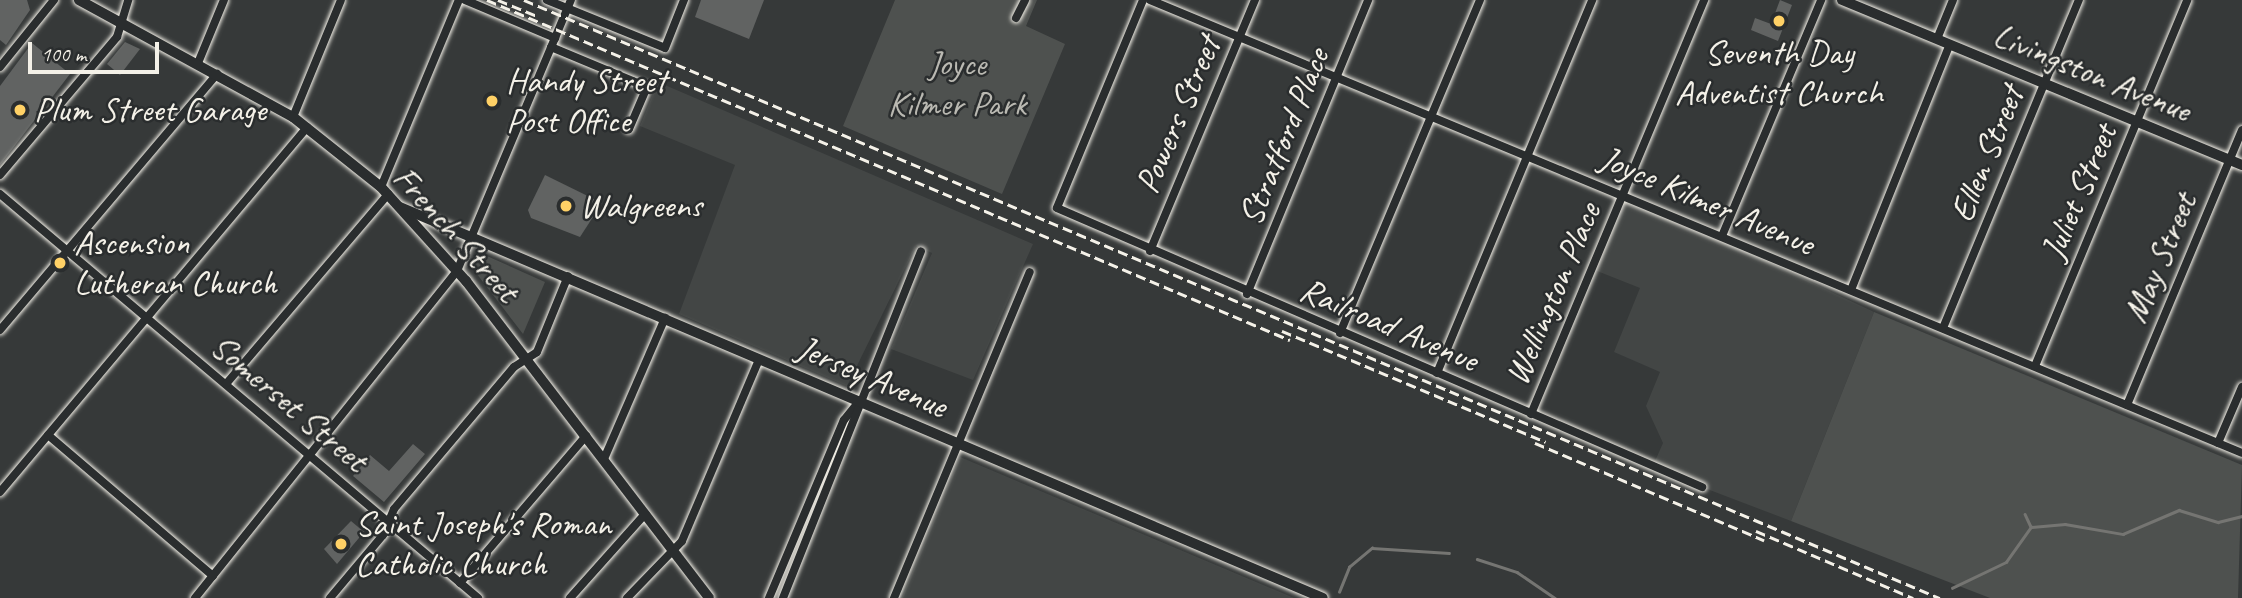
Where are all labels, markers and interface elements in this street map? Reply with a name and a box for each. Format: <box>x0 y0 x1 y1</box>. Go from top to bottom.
marker: Seventh Day Adventist Church <box>1771 13 1787 29</box>
street label: Livingston Avenue <box>1987 14 2197 132</box>
scale bar <box>32 28 163 72</box>
street label: Powers Street <box>1126 30 1230 200</box>
place label: Seventh Day Adventist Church <box>1675 32 1883 114</box>
text: 100 m <box>41 41 86 67</box>
street label: Stratford Place <box>1229 42 1339 232</box>
park label: Joyce Kilmer Park <box>887 43 1027 125</box>
place label: Handy Street Post Office <box>506 60 667 142</box>
street label: Ellen Street <box>1941 80 2033 228</box>
place label: Plum Street Garage <box>34 89 267 131</box>
marker: Handy Street Post Office <box>484 93 500 109</box>
marker: Plum Street Garage <box>12 102 28 118</box>
street label: Juliet Street <box>2032 118 2126 266</box>
street label: Joyce Kilmer Avenue <box>1592 137 1822 265</box>
street label: French Street <box>384 157 528 311</box>
place label: Walgreens <box>580 185 702 227</box>
street label: May Street <box>2114 187 2206 329</box>
street label: Wellington Place <box>1496 197 1610 391</box>
marker: Walgreens <box>558 198 574 214</box>
place label: Ascension Lutheran Church <box>74 222 278 304</box>
marker: Ascension Lutheran Church <box>52 255 68 271</box>
street label: Railroad Avenue <box>1294 269 1484 381</box>
street label: Somerset Street <box>202 325 376 481</box>
street label: Jersey Avenue <box>791 327 953 427</box>
place label: Saint Joseph's Roman Catholic Church <box>355 503 609 585</box>
marker: Saint Joseph's Roman Catholic Church <box>333 536 349 552</box>

